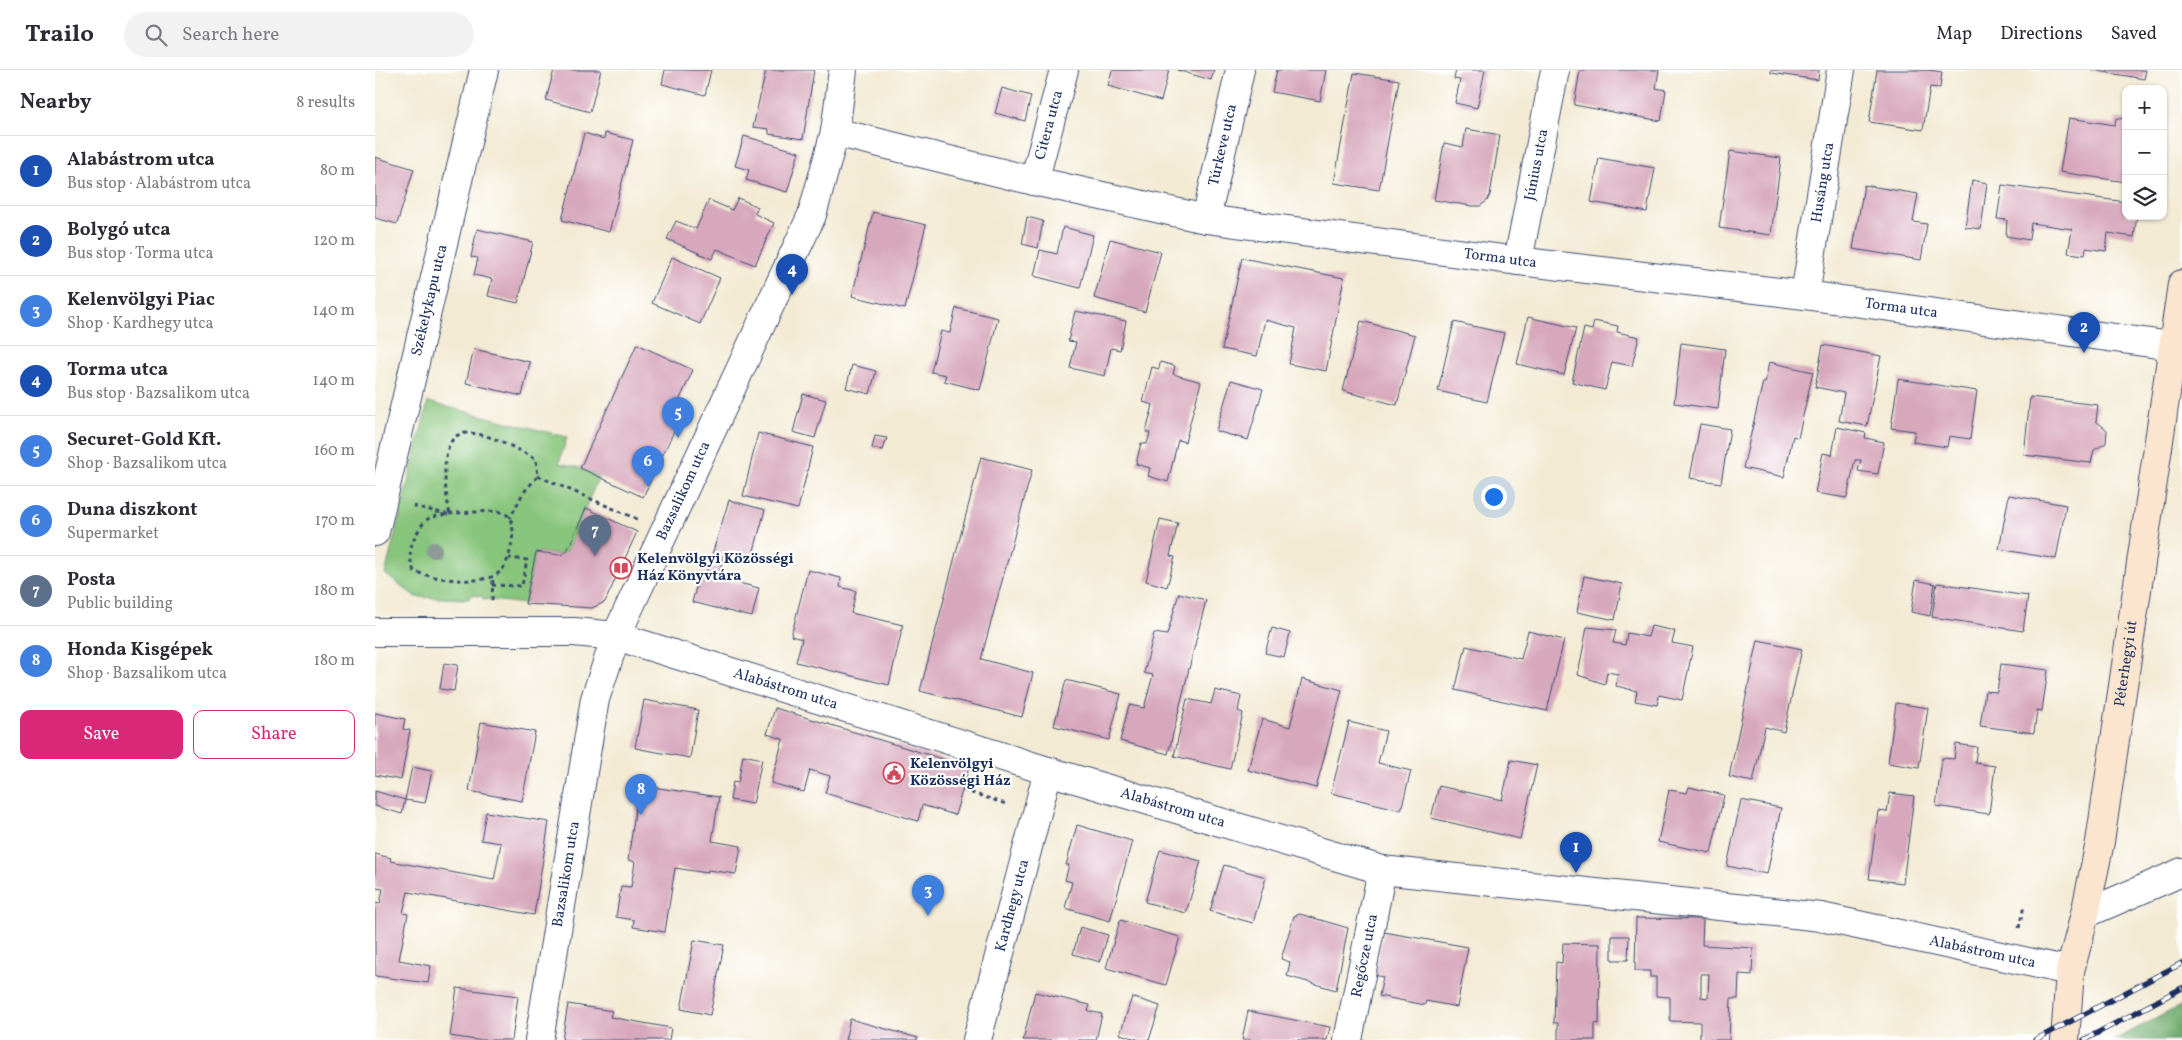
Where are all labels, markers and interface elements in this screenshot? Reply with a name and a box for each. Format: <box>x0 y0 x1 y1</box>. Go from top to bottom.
search box <box>124 12 474 57</box>
text: Trailo <box>25 18 94 52</box>
icon: search <box>142 21 170 49</box>
text: Search here <box>182 22 279 48</box>
text: Map <box>1936 22 1972 47</box>
text: Directions <box>2000 22 2083 47</box>
text: Saved <box>2111 22 2157 47</box>
map controls <box>2122 85 2167 220</box>
button: + <box>2122 85 2167 130</box>
text: Nearby <box>20 88 91 117</box>
street label: Citera utca <box>1030 88 1069 162</box>
text: 8 results <box>296 92 355 114</box>
street label: Túrkeve utca <box>1203 102 1242 188</box>
street label: Június utca <box>1519 127 1554 202</box>
button: − <box>2122 130 2167 175</box>
street label: Husáng utca <box>1806 141 1840 224</box>
text: Alabástrom utca <box>67 147 215 173</box>
text: 1 <box>33 160 39 182</box>
text: 80 m <box>320 160 355 182</box>
text: Bus stop · Alabástrom utca <box>67 173 251 195</box>
button: layers <box>2122 175 2167 220</box>
text: Bolygó utca <box>67 217 171 243</box>
text: 2 <box>32 230 40 252</box>
text: 120 m <box>313 230 355 252</box>
street label: Székelykapu utca <box>406 242 453 358</box>
text: Bus stop · Torma utca <box>67 243 213 265</box>
street label: Torma utca <box>1462 243 1538 274</box>
pin: 4 <box>776 254 808 295</box>
text: Kelenvölgyi Piac <box>67 287 215 313</box>
street label: Torma utca <box>1863 293 1939 324</box>
text: 3 <box>32 300 40 322</box>
text: 140 m <box>313 300 355 322</box>
pin: 2 <box>2068 312 2100 353</box>
text: Shop · Kardhegy utca <box>67 313 213 335</box>
text: Torma utca <box>67 357 168 383</box>
text: 4 <box>31 370 41 392</box>
text: 140 m <box>313 370 355 392</box>
text: Bus stop · Bazsalikom utca <box>67 383 250 405</box>
pin: 5 <box>662 397 694 438</box>
text: Securet-Gold Kft. <box>67 427 221 453</box>
street label: Bazsalikom utca <box>651 438 716 544</box>
text: 5 <box>32 440 40 462</box>
text: 160 m <box>314 440 355 462</box>
pin: 6 <box>632 446 664 487</box>
text: Shop · Bazsalikom utca <box>67 453 227 475</box>
your location <box>1481 484 1507 510</box>
text: Duna diszkont <box>67 497 198 523</box>
text: 6 <box>32 510 40 532</box>
text: 170 m <box>315 510 355 532</box>
pin: 7 <box>579 515 611 556</box>
text: Supermarket <box>67 523 159 545</box>
place label: Kelenvölgyi Közösségi Ház Könyvtára <box>637 549 794 587</box>
library icon: Kelenvölgyi Közösségi Ház Könyvtára <box>609 556 633 580</box>
text: Posta <box>67 567 116 593</box>
text: 7 <box>32 580 40 602</box>
text: 180 m <box>314 580 355 602</box>
text: Public building <box>67 593 173 615</box>
street label: Péterhegyi út <box>2109 619 2143 708</box>
text: Honda Kisgépek <box>67 637 213 663</box>
text: 8 <box>32 650 40 672</box>
text: 180 m <box>314 650 355 672</box>
text: Shop · Bazsalikom utca <box>67 663 227 685</box>
street label: Alabástrom utca <box>731 663 841 715</box>
button: Save <box>20 710 183 759</box>
button: Share <box>193 710 355 759</box>
place label: Kelenvölgyi Közösségi Ház <box>910 754 1011 792</box>
public building icon: Kelenvölgyi Közösségi Ház <box>882 761 906 785</box>
pin: 8 <box>625 774 657 815</box>
street label: Alabástrom utca <box>1118 783 1228 833</box>
street label: Bazsalikom utca <box>547 820 585 929</box>
pin: 1 <box>1560 832 1592 873</box>
street label: Kardhegy utca <box>990 857 1035 954</box>
pin: 3 <box>912 875 944 916</box>
street label: Regőcze utca <box>1346 912 1383 999</box>
street label: Alabástrom utca <box>1927 930 2038 974</box>

